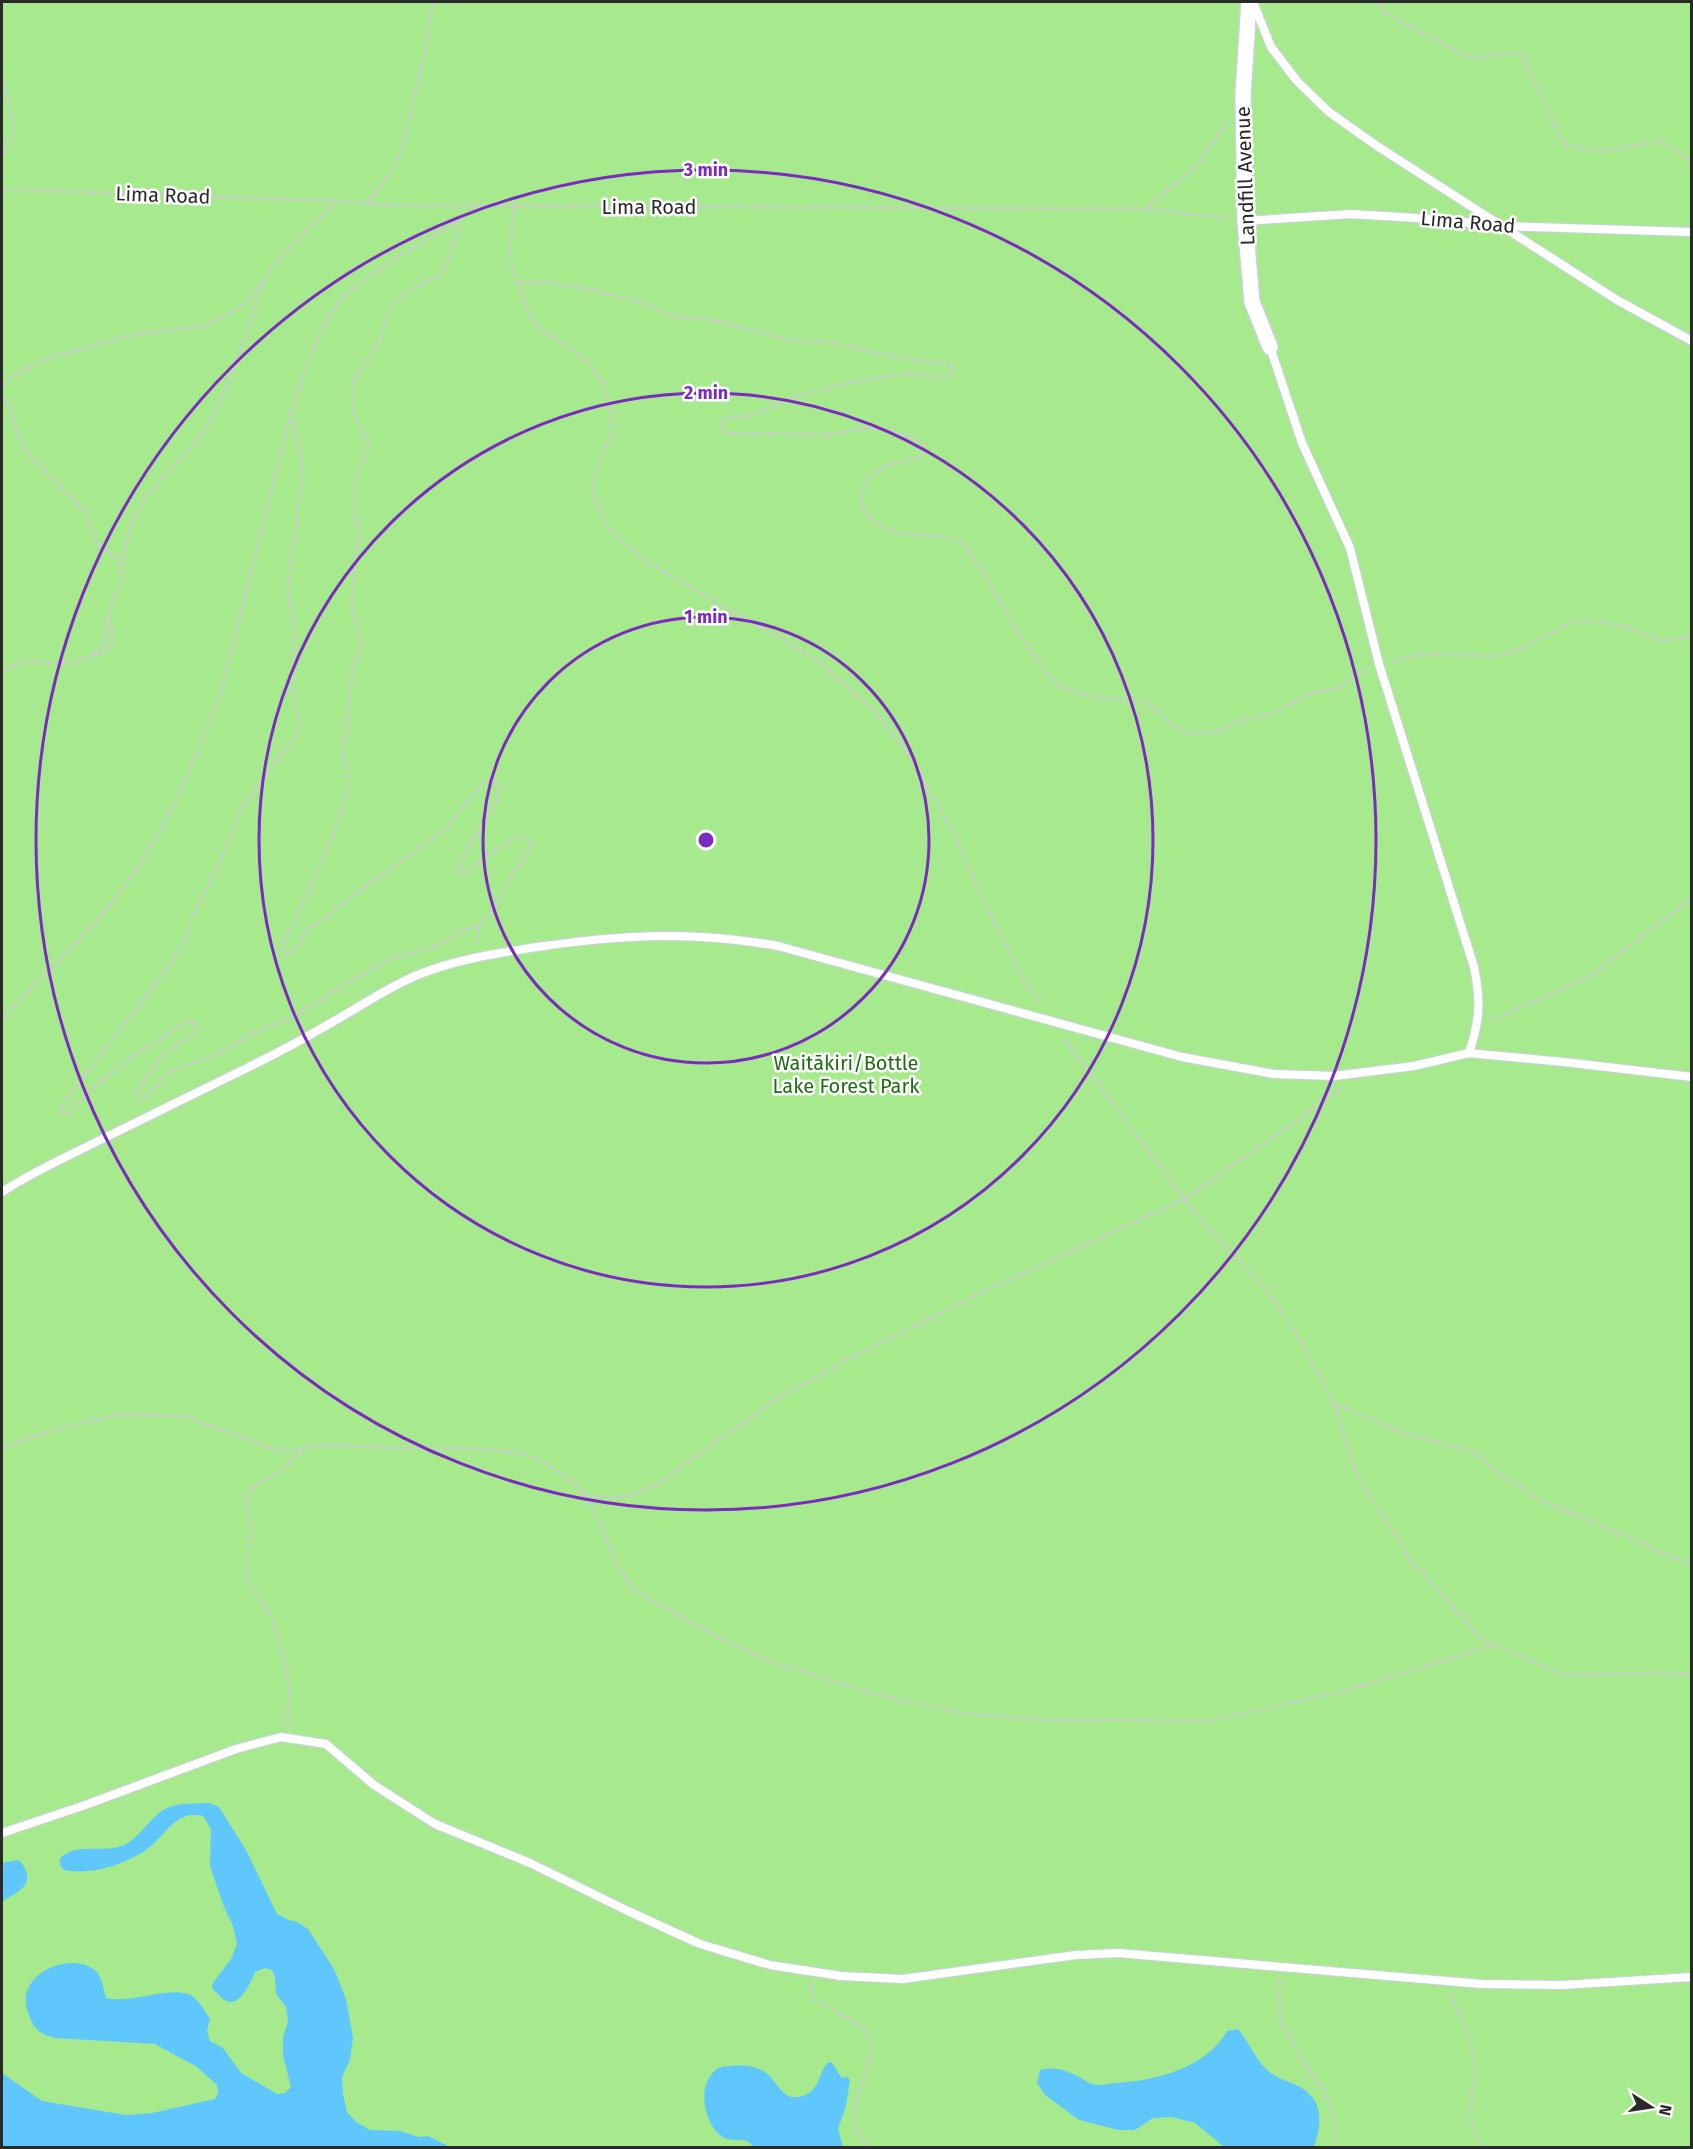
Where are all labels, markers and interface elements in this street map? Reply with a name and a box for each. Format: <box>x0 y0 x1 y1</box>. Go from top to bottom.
street label: Landfill Avenue <box>1231 106 1259 246</box>
text: 3 min <box>683 159 728 181</box>
street label: Lima Road <box>115 181 211 209</box>
street label: Lima Road <box>601 195 697 219</box>
street label: Lima Road <box>1420 206 1516 238</box>
text: 2 min <box>684 382 728 404</box>
text: 1 min <box>684 606 728 628</box>
centre of rings <box>696 830 716 850</box>
park label: Waitākiri/Bottle Lake Forest Park <box>773 1051 920 1098</box>
north arrow <box>1621 2077 1681 2137</box>
text: N <box>1655 2103 1676 2117</box>

